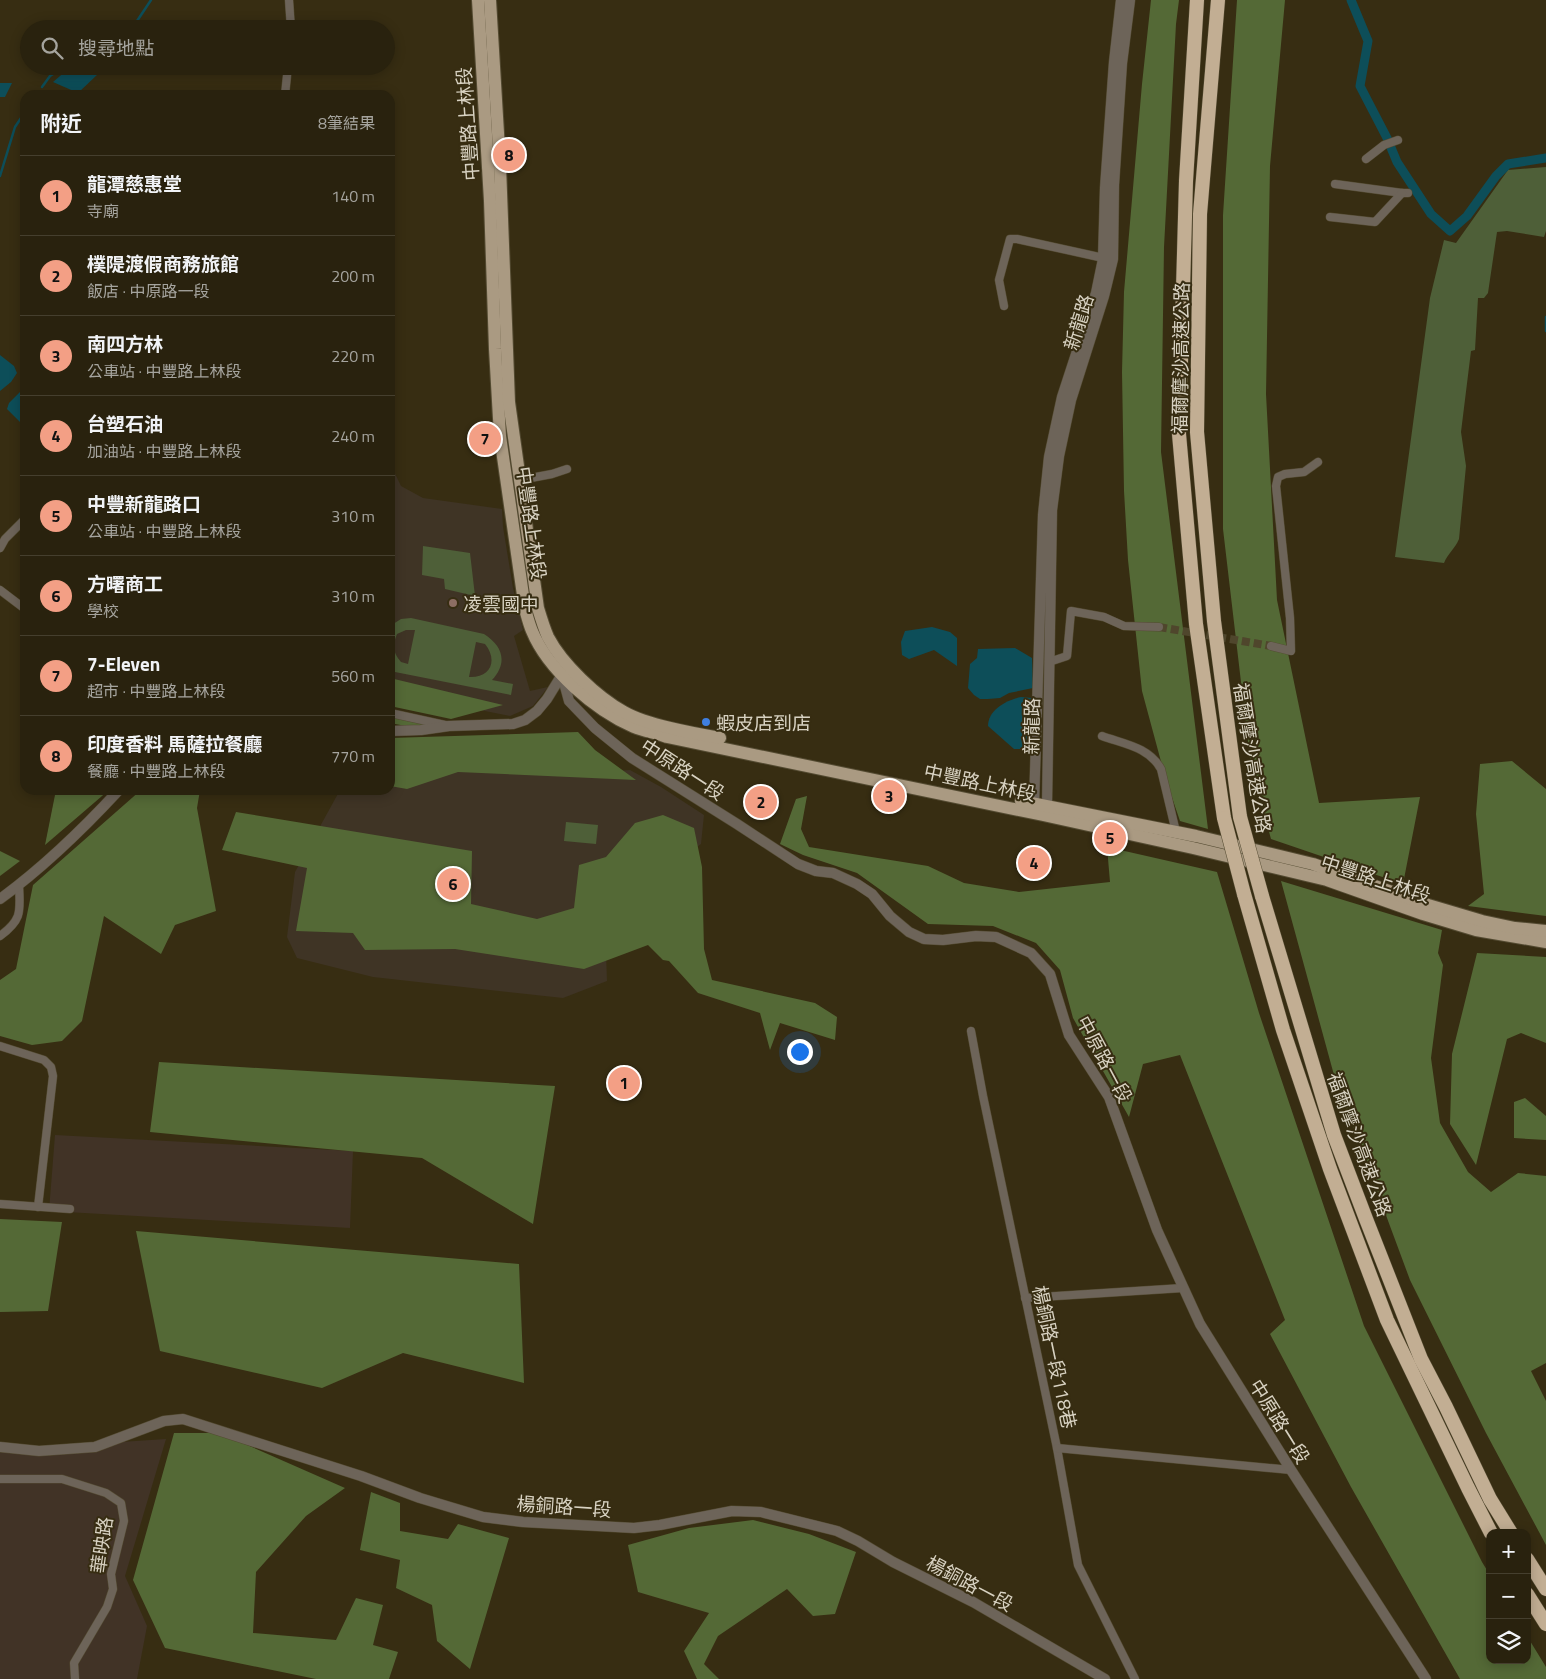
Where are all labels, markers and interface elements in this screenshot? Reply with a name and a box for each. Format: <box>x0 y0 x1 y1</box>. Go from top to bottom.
search box <box>20 20 395 75</box>
text: 搜尋地點 <box>78 33 154 62</box>
icon: search <box>38 34 66 62</box>
street label: 中豐路上林段 <box>449 66 485 182</box>
text: 附近 <box>40 107 82 139</box>
text: 8筆結果 <box>318 111 375 135</box>
pin: 8 <box>493 136 525 174</box>
text: 龍潭慈惠堂 <box>87 169 182 198</box>
text: 1 <box>52 184 60 208</box>
text: 140 m <box>331 184 375 208</box>
text: 寺廟 <box>87 199 119 223</box>
text: 樸隄渡假商務旅館 <box>87 249 239 278</box>
text: 2 <box>52 264 60 288</box>
text: 200 m <box>331 264 375 288</box>
text: 飯店 · 中原路一段 <box>87 279 210 303</box>
street label: 福爾摩沙高速公路 <box>1164 282 1196 434</box>
street label: 新龍路 <box>1056 290 1100 354</box>
text: 南四方林 <box>87 329 163 358</box>
text: 3 <box>52 344 60 368</box>
text: 220 m <box>331 344 375 368</box>
text: 公車站 · 中豐路上林段 <box>87 359 242 383</box>
text: 台塑石油 <box>87 409 163 438</box>
pin: 7 <box>469 420 501 458</box>
text: 4 <box>52 424 60 448</box>
text: 240 m <box>331 424 375 448</box>
text: 加油站 · 中豐路上林段 <box>87 439 242 463</box>
street label: 中豐路上林段 <box>510 465 554 581</box>
text: 中豐新龍路口 <box>87 489 201 518</box>
text: 5 <box>52 504 60 528</box>
text: 310 m <box>331 504 375 528</box>
text: 公車站 · 中豐路上林段 <box>87 519 242 543</box>
text: 方曙商工 <box>87 569 163 598</box>
text: 6 <box>52 584 60 608</box>
text: 310 m <box>331 584 375 608</box>
place label: 凌雲國中 <box>463 589 539 618</box>
marker: 凌雲國中 <box>447 597 459 609</box>
text: 學校 <box>87 599 119 623</box>
text: 7-Eleven <box>87 649 160 678</box>
text: 7 <box>52 664 60 688</box>
text: 560 m <box>331 664 375 688</box>
text: 超市 · 中豐路上林段 <box>87 679 226 703</box>
street label: 福爾摩沙高速公路 <box>1227 681 1279 835</box>
street label: 新龍路 <box>1016 697 1046 755</box>
place label: 蝦皮店到店 <box>716 708 811 737</box>
marker: 蝦皮店到店 <box>700 716 712 728</box>
text: 印度香料 馬薩拉餐廳 <box>87 729 262 758</box>
street label: 中原路一段 <box>635 731 731 807</box>
text: 8 <box>52 744 60 768</box>
text: 770 m <box>331 744 375 768</box>
street label: 中豐路上林段 <box>921 756 1039 808</box>
text: 餐廳 · 中豐路上林段 <box>87 759 226 783</box>
pin: 3 <box>873 777 905 815</box>
pin: 2 <box>745 783 777 821</box>
pin: 5 <box>1094 819 1126 857</box>
pin: 4 <box>1018 844 1050 882</box>
street label: 中豐路上林段 <box>1317 847 1435 909</box>
pin: 6 <box>437 865 469 903</box>
street label: 中原路一段 <box>1070 1010 1140 1108</box>
your location <box>787 1039 813 1065</box>
pin: 1 <box>608 1064 640 1102</box>
street label: 福爾摩沙高速公路 <box>1320 1068 1400 1220</box>
street label: 楊銅路一段118巷 <box>1026 1283 1084 1431</box>
street label: 中原路一段 <box>1243 1373 1317 1469</box>
street label: 楊銅路一段 <box>516 1488 612 1524</box>
street label: 華映路 <box>83 1515 119 1575</box>
map controls <box>1486 1529 1531 1664</box>
button: + <box>1486 1529 1531 1574</box>
street label: 楊銅路一段 <box>921 1548 1019 1618</box>
button: − <box>1486 1574 1531 1619</box>
button: layers <box>1486 1619 1531 1664</box>

